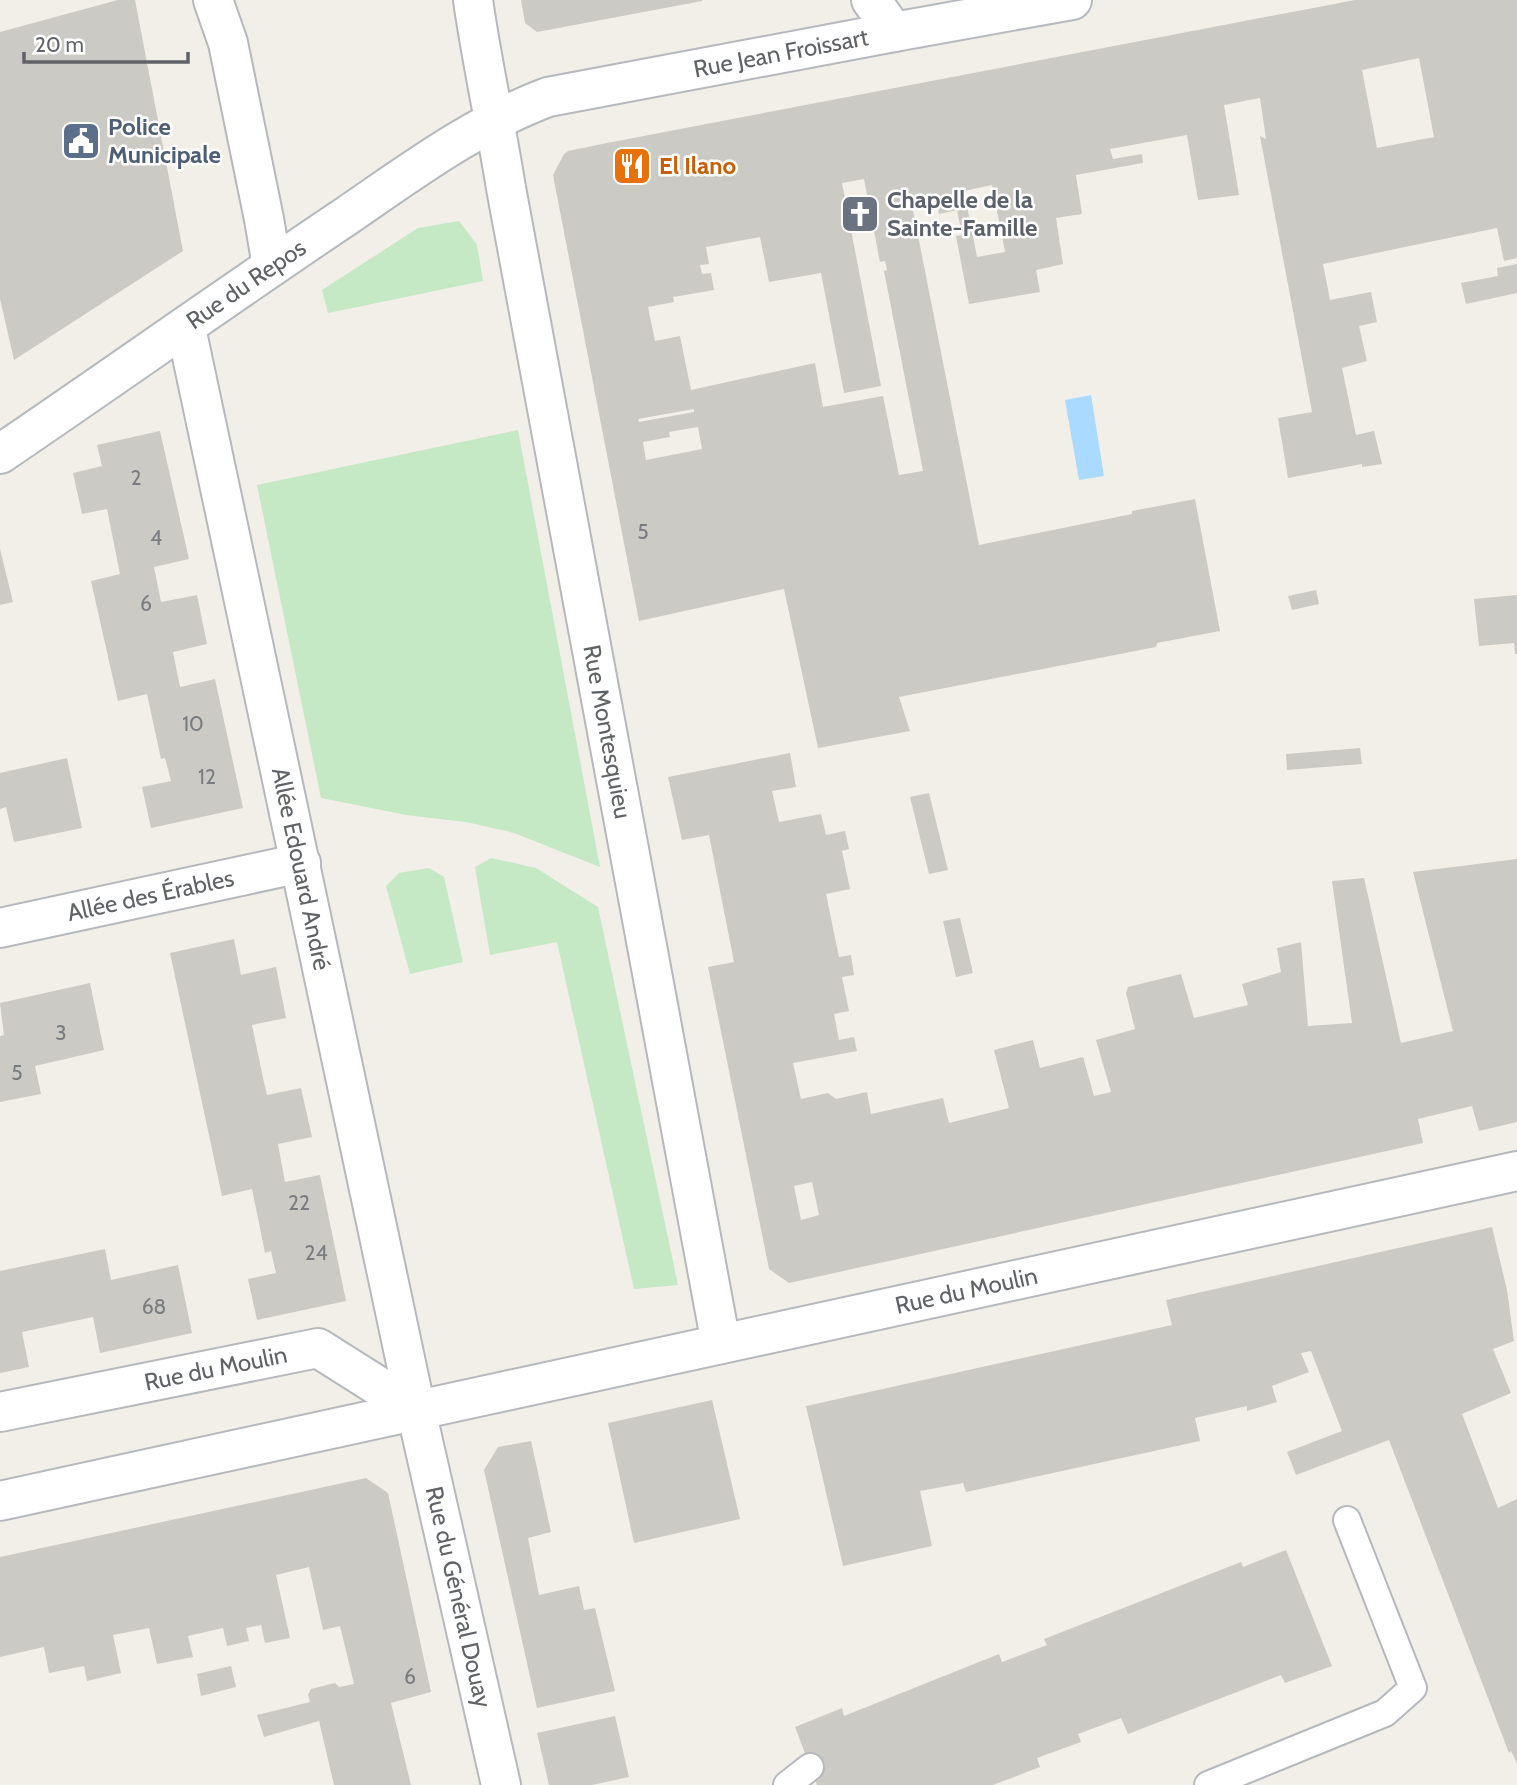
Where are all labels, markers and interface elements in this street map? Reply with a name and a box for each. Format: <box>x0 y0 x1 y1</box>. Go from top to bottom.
scale bar <box>24 21 189 65</box>
street label: Rue Jean Froissart <box>691 22 871 83</box>
text: 20 m <box>35 32 84 57</box>
place label: Police Municipale <box>108 112 221 169</box>
public building icon: Police Municipale <box>60 120 102 162</box>
restaurant icon: El Ilano <box>611 145 653 187</box>
place label: El Ilano <box>659 151 736 180</box>
place label: Chapelle de la Sainte-Famille <box>887 185 1037 242</box>
church icon: Chapelle de la Sainte-Famille <box>839 193 881 235</box>
street label: Rue du Repos <box>181 233 311 335</box>
house number: 2 <box>130 465 142 490</box>
house number: 5 <box>637 519 649 544</box>
house number: 4 <box>150 525 162 550</box>
house number: 6 <box>140 591 152 616</box>
street label: Rue Montesquieu <box>577 642 638 821</box>
house number: 10 <box>182 711 204 736</box>
house number: 12 <box>198 764 216 789</box>
street label: Allée Edouard André <box>266 765 337 973</box>
street label: Allée des Érables <box>64 863 237 927</box>
house number: 3 <box>55 1020 67 1045</box>
house number: 5 <box>11 1060 23 1085</box>
house number: 22 <box>288 1190 310 1215</box>
house number: 24 <box>304 1240 328 1265</box>
street label: Rue du Moulin <box>892 1261 1040 1320</box>
house number: 68 <box>142 1294 166 1319</box>
street label: Rue du Moulin <box>142 1340 289 1397</box>
street label: Rue du Général Douay <box>420 1484 498 1710</box>
house number: 6 <box>404 1664 416 1689</box>

